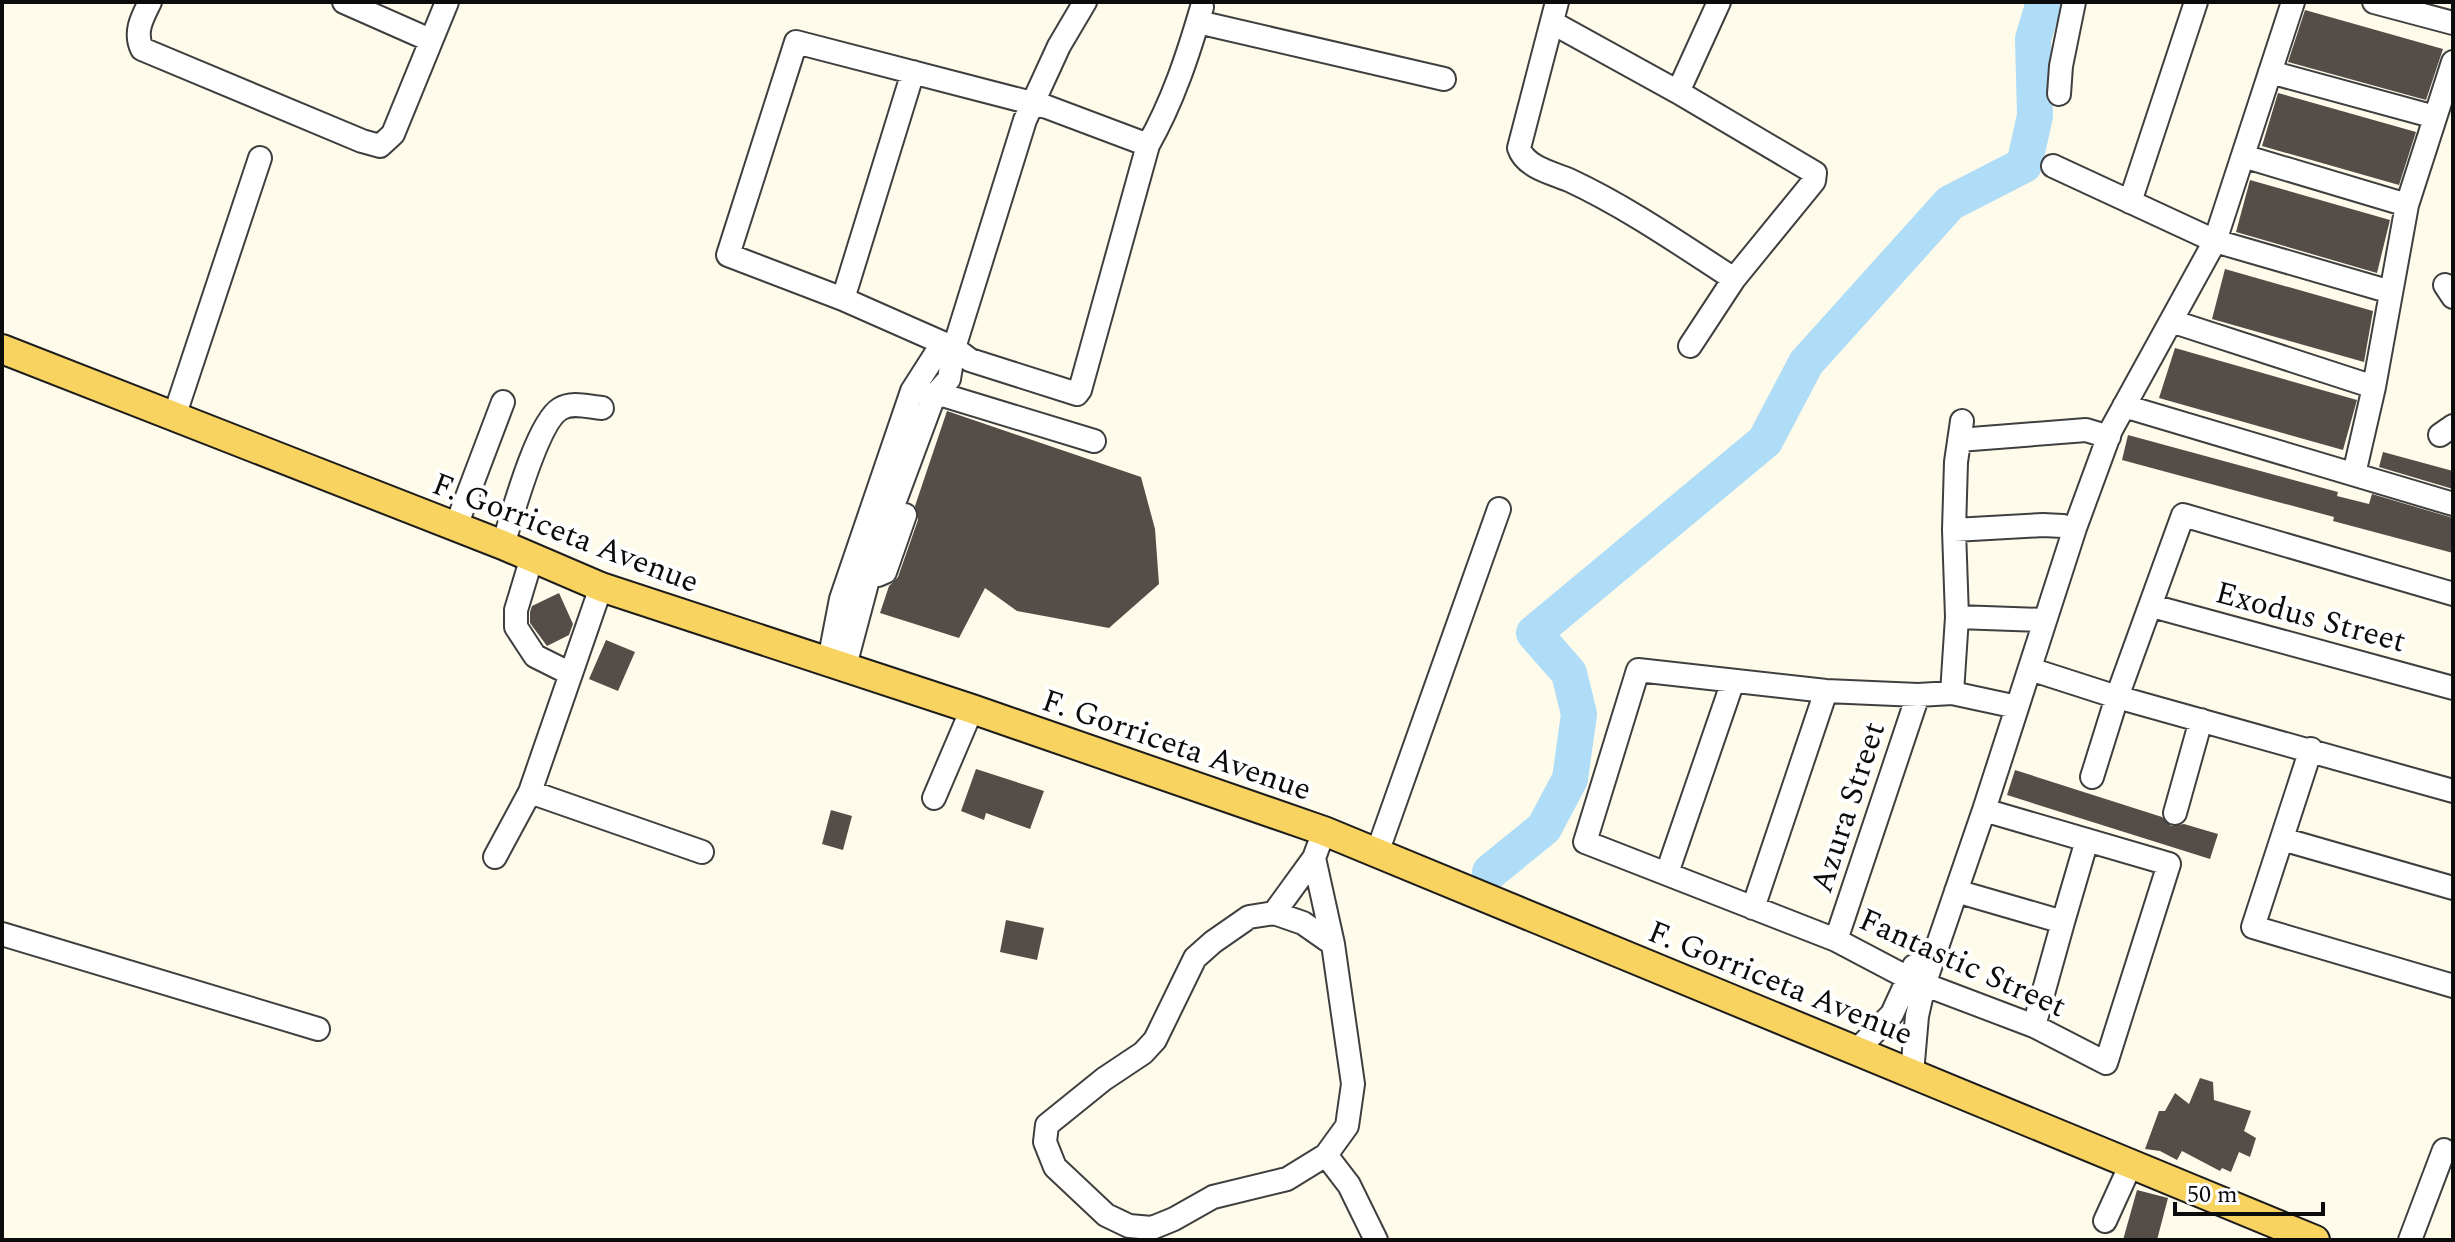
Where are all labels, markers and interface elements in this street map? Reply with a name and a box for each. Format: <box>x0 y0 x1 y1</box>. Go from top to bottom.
street label: F. Gorriceta Avenue <box>425 460 706 607</box>
street label: Exodus Street <box>2210 568 2411 666</box>
street label: F. Gorriceta Avenue <box>1035 676 1318 815</box>
street label: Azura Street <box>1798 716 1899 899</box>
street label: Fantastic Street <box>1851 896 2074 1031</box>
street label: F. Gorriceta Avenue <box>1640 908 1920 1059</box>
scale bar <box>2175 1166 2323 1216</box>
text: 50 m <box>2187 1177 2238 1213</box>

